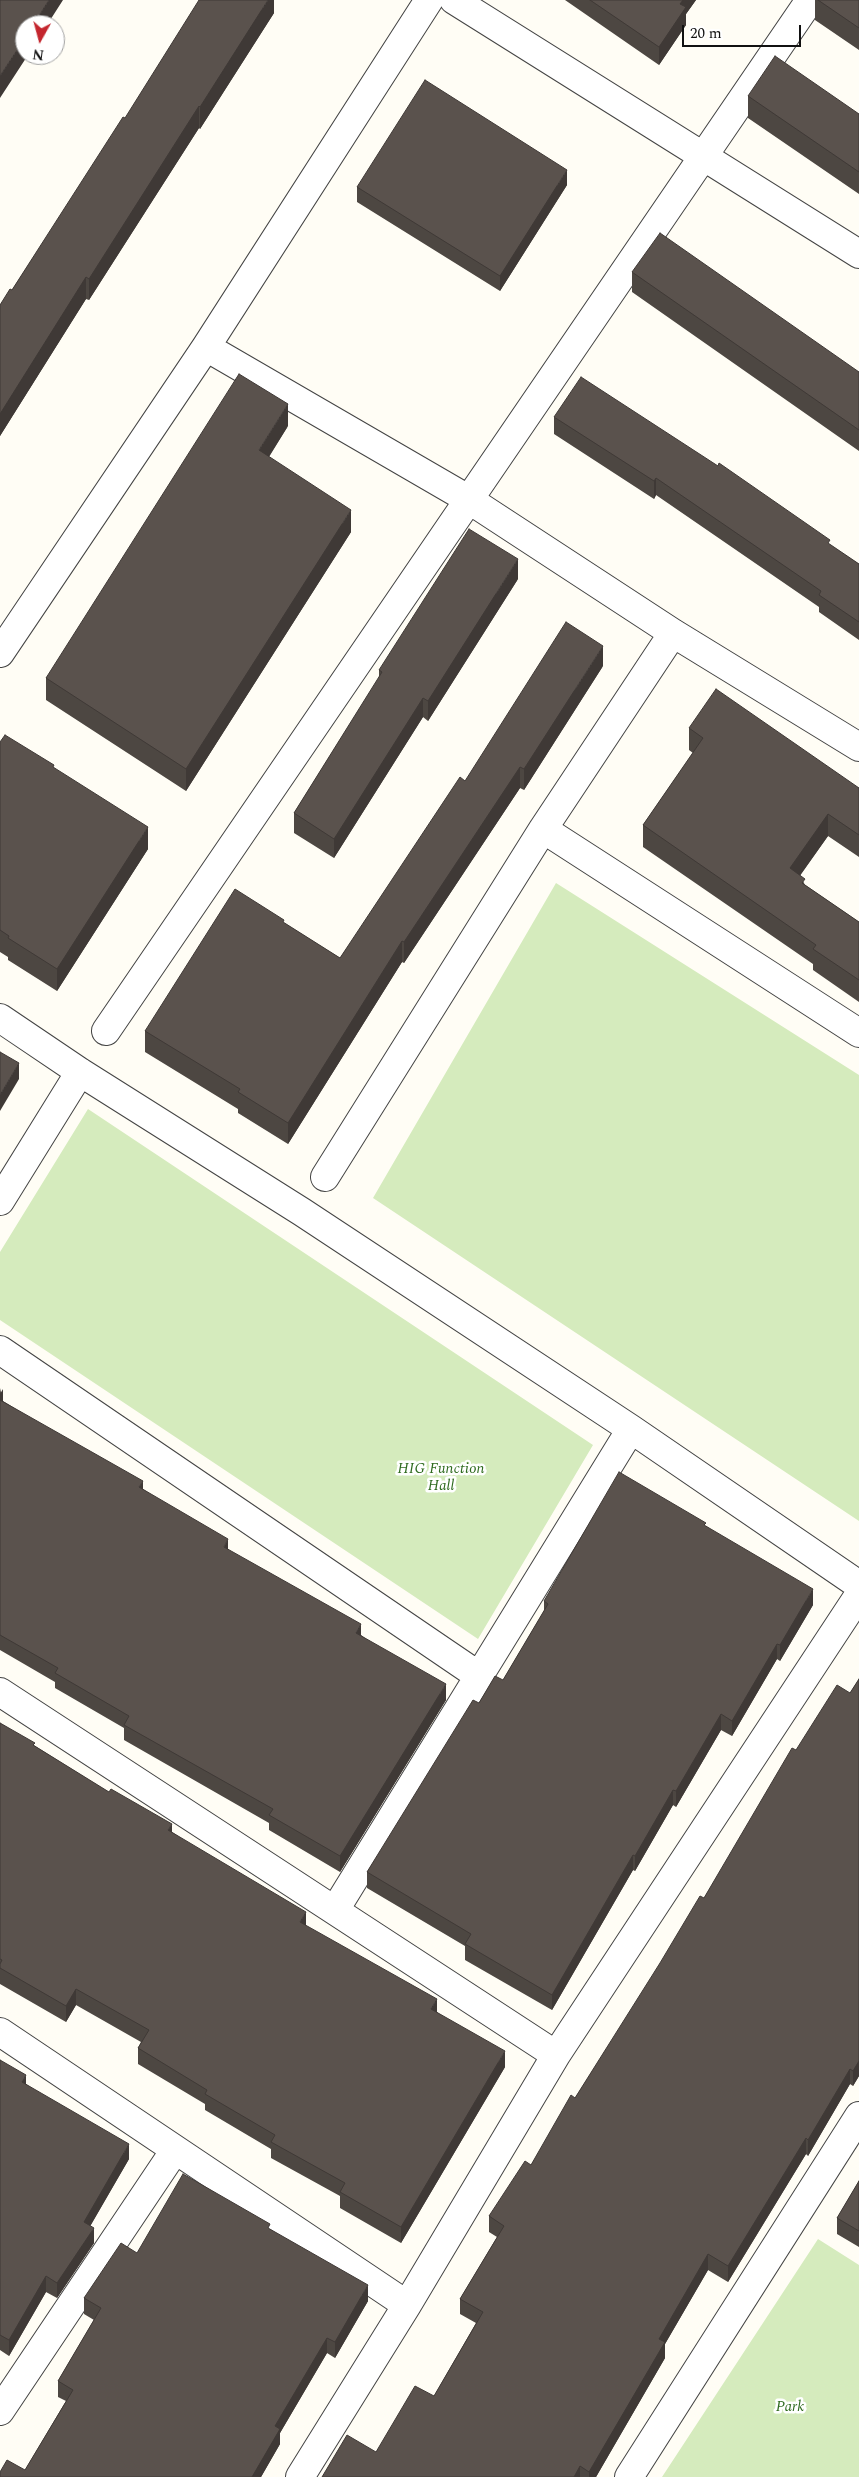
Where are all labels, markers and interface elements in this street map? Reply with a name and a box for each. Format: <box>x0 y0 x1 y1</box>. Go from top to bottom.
north arrow <box>15 15 65 65</box>
scale bar <box>684 15 803 47</box>
text: 20 m <box>690 22 722 45</box>
text: N <box>31 43 45 66</box>
park label: HIG Function Hall <box>397 1461 485 1496</box>
park label: Park <box>776 2399 804 2417</box>

